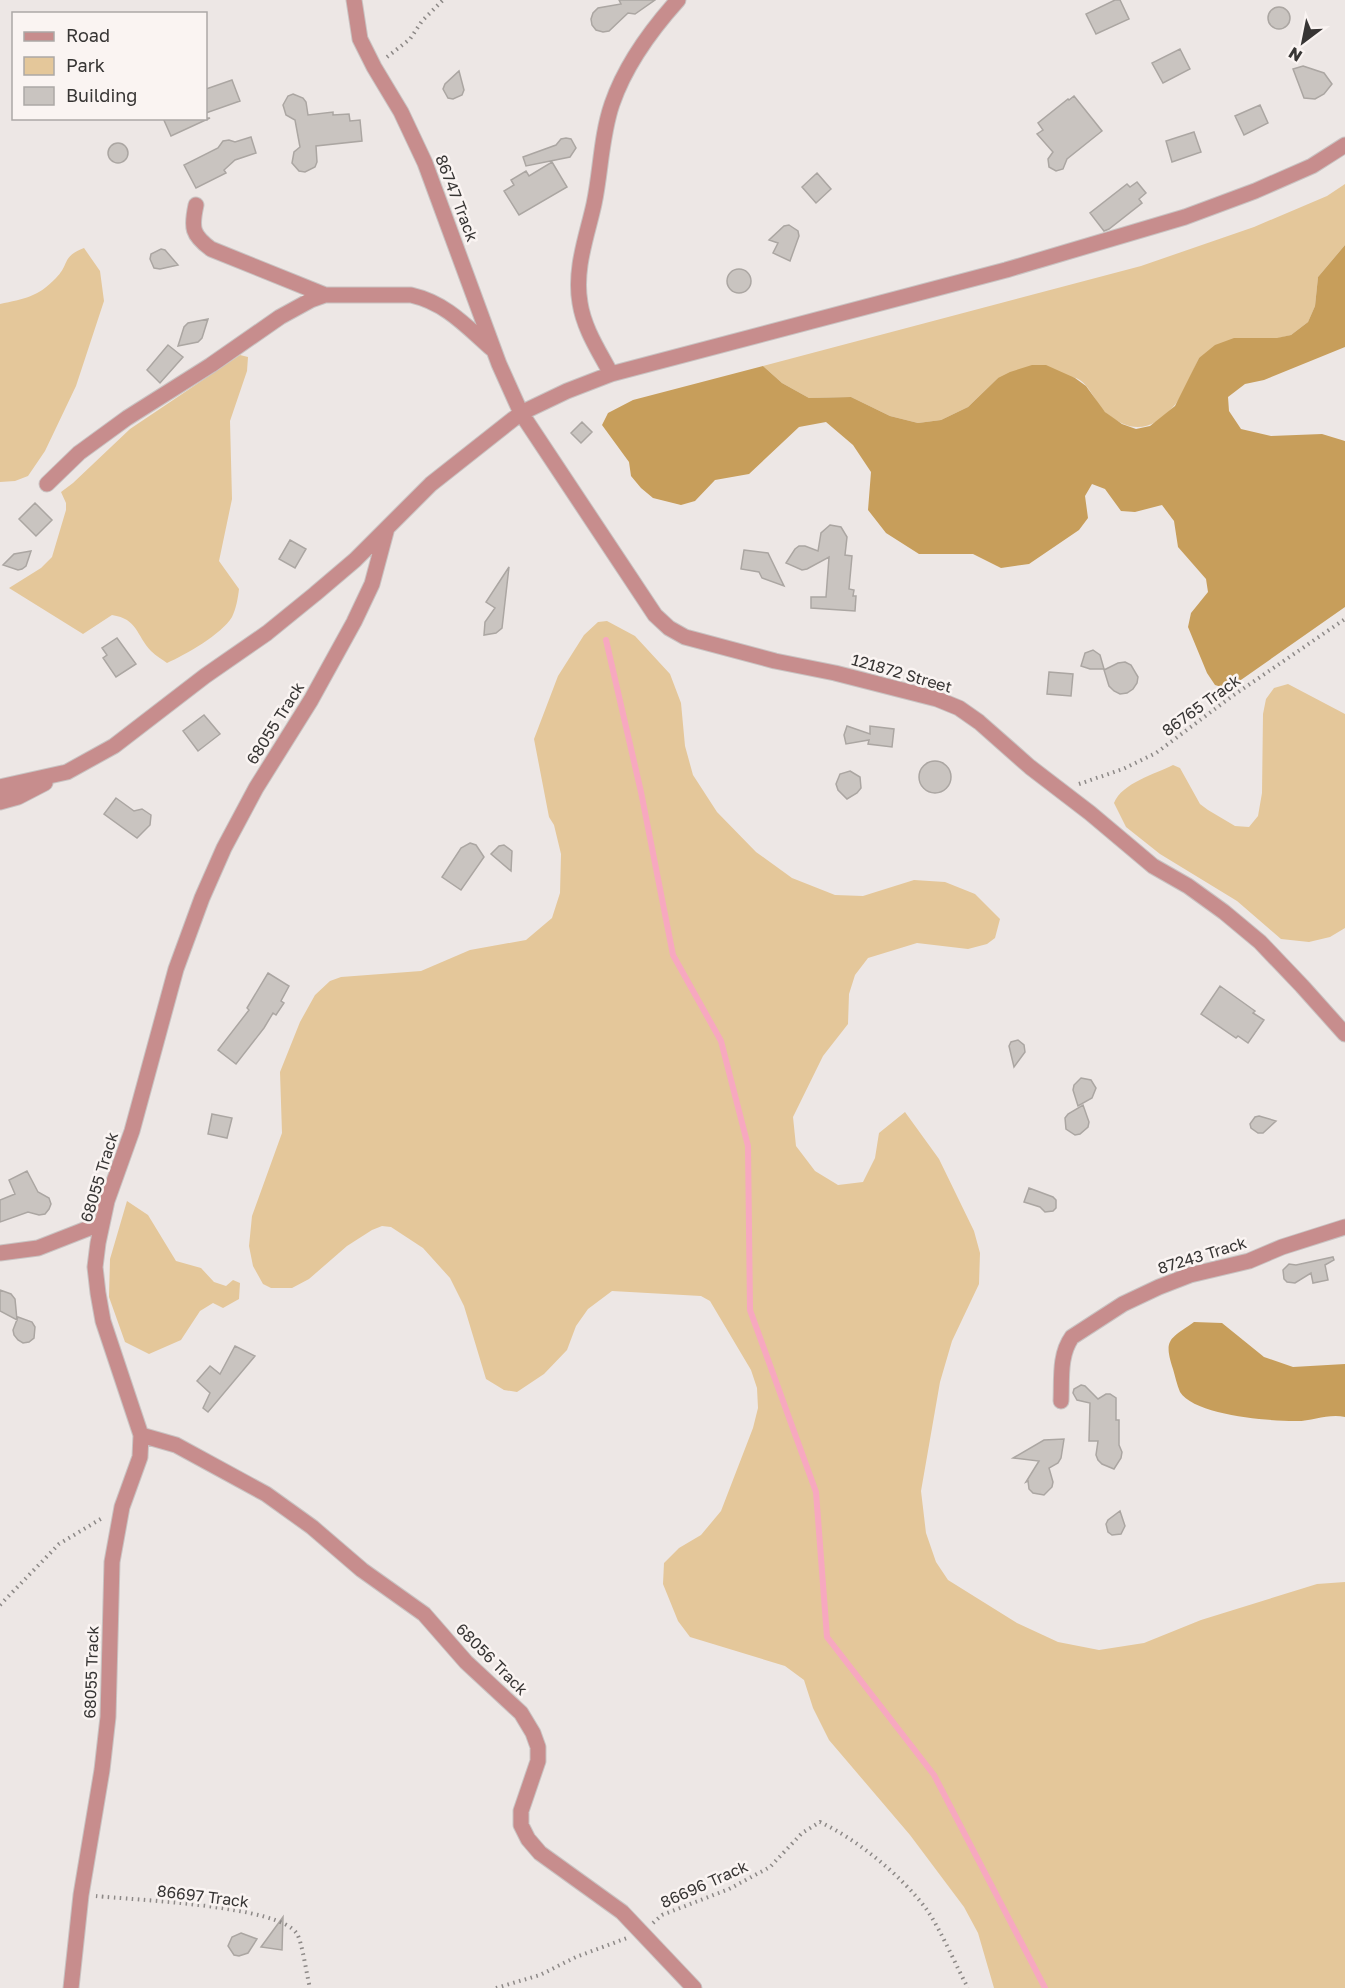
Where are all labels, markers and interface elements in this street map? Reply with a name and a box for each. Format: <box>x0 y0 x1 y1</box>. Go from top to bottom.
legend <box>12 12 207 120</box>
north arrow <box>1273 12 1333 72</box>
text: Road <box>66 24 110 46</box>
text: N <box>1285 43 1306 66</box>
text: Park <box>66 54 105 76</box>
text: Building <box>66 84 137 106</box>
street label: 86747 Track <box>431 152 483 244</box>
street label: 121872 Street <box>849 649 955 697</box>
street label: 86765 Track <box>1158 670 1244 740</box>
street label: 68055 Track <box>242 678 308 768</box>
street label: 68055 Track <box>76 1129 122 1225</box>
street label: 87243 Track <box>1155 1232 1249 1278</box>
street label: 68056 Track <box>452 1619 532 1699</box>
street label: 68055 Track <box>79 1625 103 1719</box>
street label: 86696 Track <box>657 1856 751 1912</box>
street label: 86697 Track <box>156 1880 250 1912</box>

